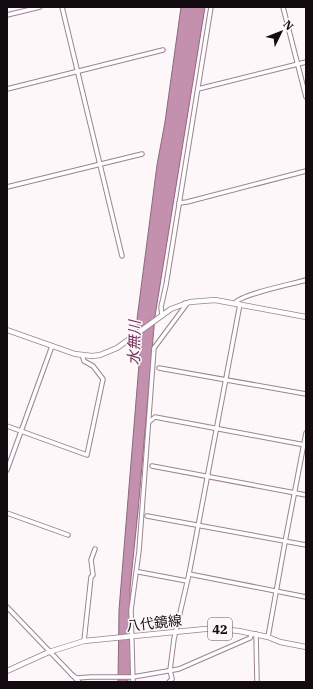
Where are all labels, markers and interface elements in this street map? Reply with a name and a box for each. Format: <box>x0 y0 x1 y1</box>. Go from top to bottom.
north arrow <box>261 12 301 52</box>
text: N <box>280 17 297 33</box>
water label: 水無川 <box>124 318 144 366</box>
street label: 八代鏡線 <box>125 611 183 635</box>
road number: 42 <box>208 618 232 640</box>

